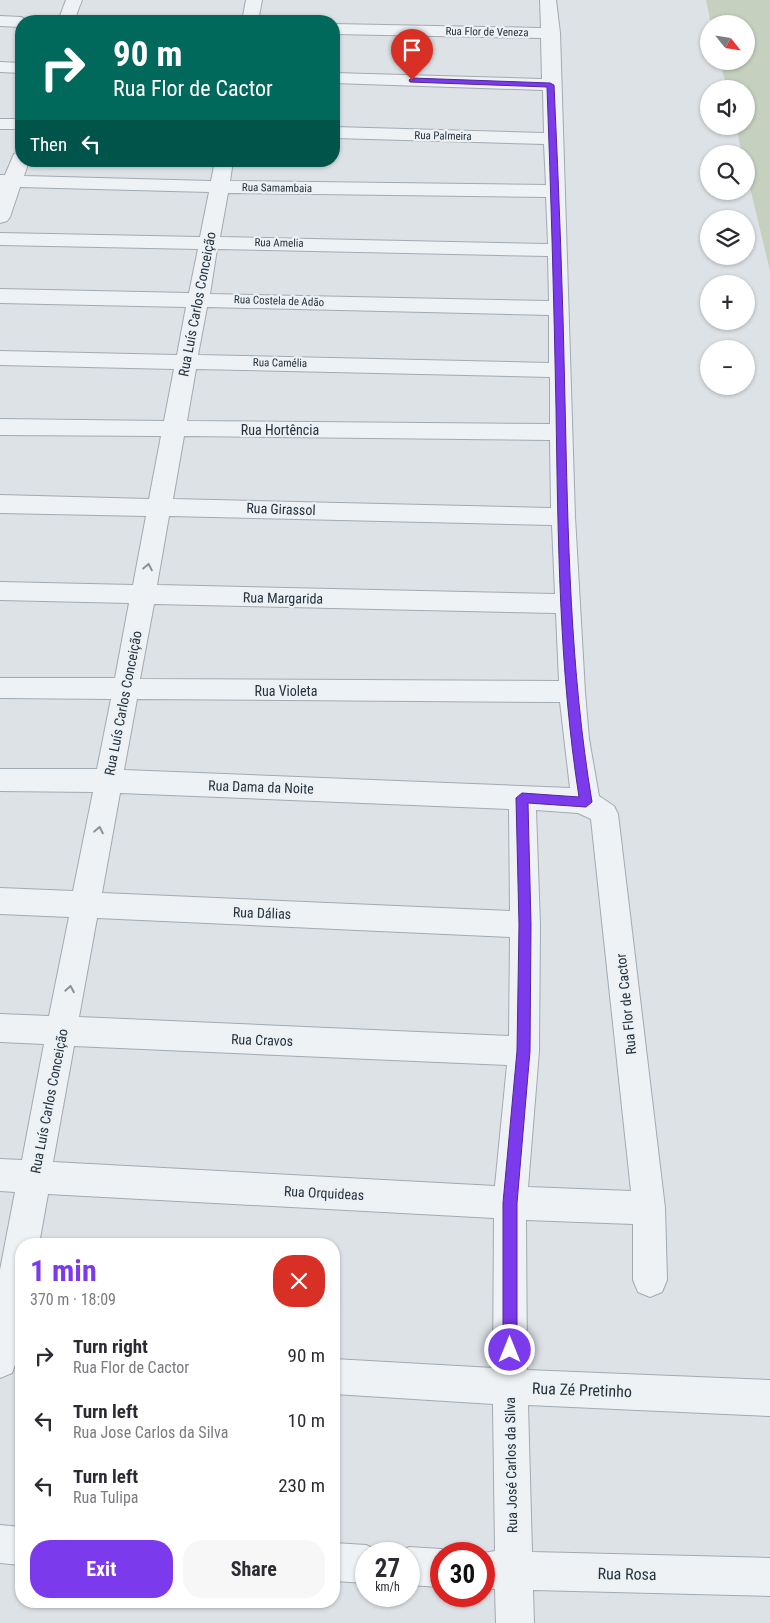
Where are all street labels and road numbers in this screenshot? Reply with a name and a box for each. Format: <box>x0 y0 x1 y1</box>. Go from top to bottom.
street label: Rua Flor de Veneza <box>445 25 529 39</box>
street label: Rua Palmeira <box>414 129 472 143</box>
street label: Rua Samambaia <box>242 181 312 195</box>
street label: Rua Luís Carlos Conceição <box>175 230 219 378</box>
street label: Rua Amelia <box>254 236 304 250</box>
street label: Rua Costela de Adão <box>234 293 325 309</box>
street label: Rua Camélia <box>253 356 307 370</box>
street label: Rua Hortência <box>241 422 319 438</box>
street label: Rua Girassol <box>246 500 316 518</box>
street label: Rua Margarida <box>243 589 323 607</box>
street label: Rua Luís Carlos Conceição <box>101 629 145 777</box>
street label: Rua Violeta <box>255 683 317 699</box>
street label: Rua Dama da Noite <box>208 777 315 797</box>
street label: Rua Dálias <box>233 904 291 922</box>
street label: Rua Flor de Cactor <box>613 953 639 1055</box>
street label: Rua Luís Carlos Conceição <box>27 1027 71 1175</box>
street label: Rua Cravos <box>231 1031 293 1049</box>
street label: Rua Orquideas <box>284 1183 364 1203</box>
street label: Rua Zé Pretinho <box>532 1379 632 1401</box>
street label: Rua José Carlos da Silva <box>502 1397 520 1533</box>
street label: Rua Rosa <box>597 1564 657 1584</box>

